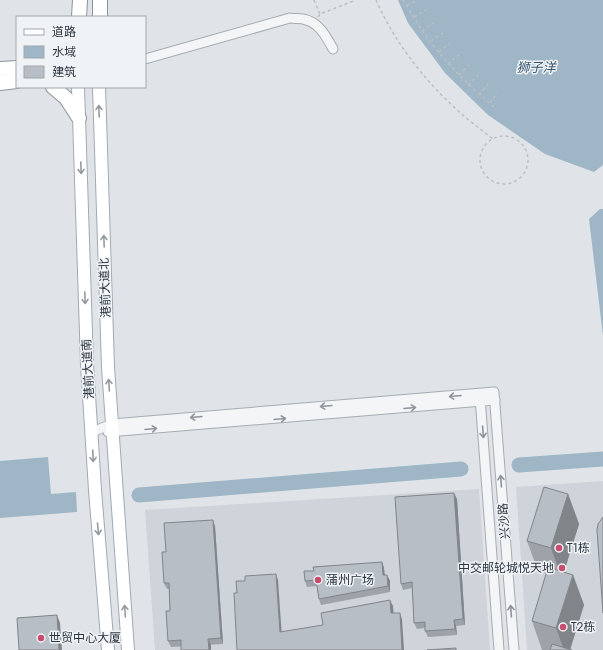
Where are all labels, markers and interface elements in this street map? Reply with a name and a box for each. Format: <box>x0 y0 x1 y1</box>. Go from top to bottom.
legend <box>16 16 146 88</box>
text: 道路 <box>52 23 76 41</box>
text: 水域 <box>52 43 76 61</box>
water label: 狮子洋 <box>516 58 557 77</box>
text: 建筑 <box>52 63 76 81</box>
one-way arrow <box>95 105 103 118</box>
one-way arrow <box>77 161 85 174</box>
one-way arrow <box>100 235 107 248</box>
street label: 港前大道北 <box>95 258 115 318</box>
one-way arrow <box>81 291 89 304</box>
street label: 港前大道南 <box>77 339 99 399</box>
one-way arrow <box>105 379 112 392</box>
one-way arrow <box>449 392 462 399</box>
one-way arrow <box>320 403 333 410</box>
one-way arrow <box>403 404 416 411</box>
one-way arrow <box>190 413 203 420</box>
one-way arrow <box>273 415 286 422</box>
one-way arrow <box>479 425 486 438</box>
one-way arrow <box>144 426 157 433</box>
one-way arrow <box>89 449 97 462</box>
one-way arrow <box>498 475 505 488</box>
street label: 兴沙路 <box>494 502 514 540</box>
one-way arrow <box>94 522 101 535</box>
place label: T1栋 <box>567 539 590 557</box>
marker: T1栋 <box>554 543 564 553</box>
place label: 中交邮轮城悦天地 <box>458 559 554 577</box>
marker: 中交邮轮城悦天地 <box>557 563 567 573</box>
place label: 蒲州广场 <box>326 571 374 589</box>
marker: 蒲州广场 <box>313 575 323 585</box>
one-way arrow <box>122 605 129 618</box>
one-way arrow <box>508 605 515 618</box>
place label: T2栋 <box>571 618 595 636</box>
marker: T2栋 <box>558 622 568 632</box>
place label: 世贸中心大厦 <box>49 629 121 647</box>
marker: 世贸中心大厦 <box>36 633 46 643</box>

